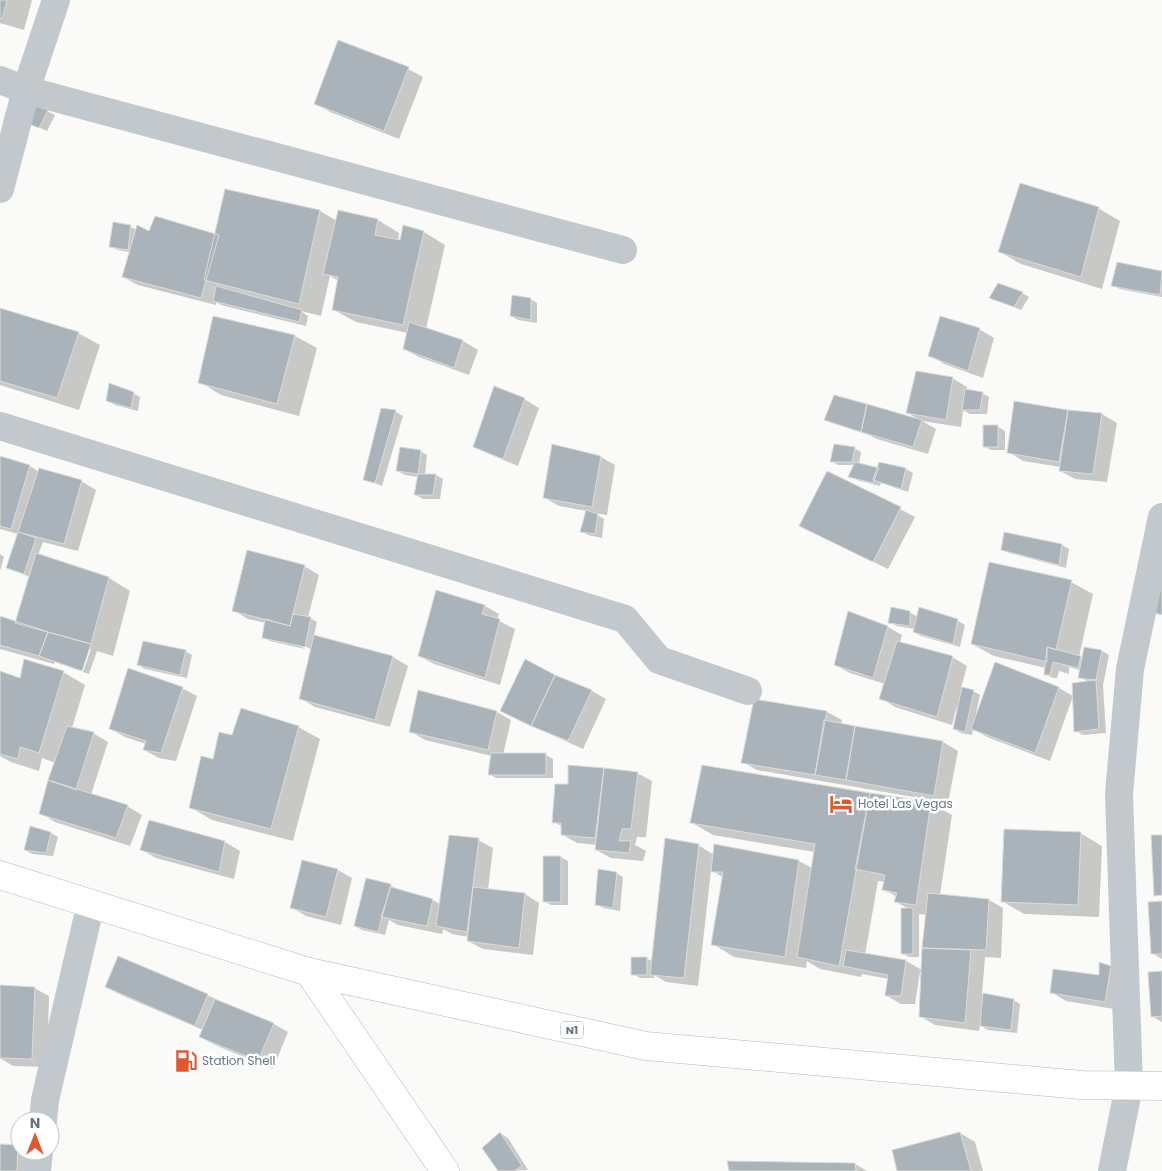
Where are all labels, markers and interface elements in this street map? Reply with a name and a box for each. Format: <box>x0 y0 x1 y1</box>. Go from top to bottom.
hotel icon: Hotel Las Vegas <box>828 791 854 817</box>
place label: Hotel Las Vegas <box>858 795 953 812</box>
road number: N1 <box>561 1022 583 1038</box>
fuel station icon: Station Shell <box>173 1048 199 1074</box>
place label: Station Shell <box>202 1052 276 1069</box>
north arrow <box>10 1111 60 1161</box>
text: N <box>30 1113 40 1133</box>

